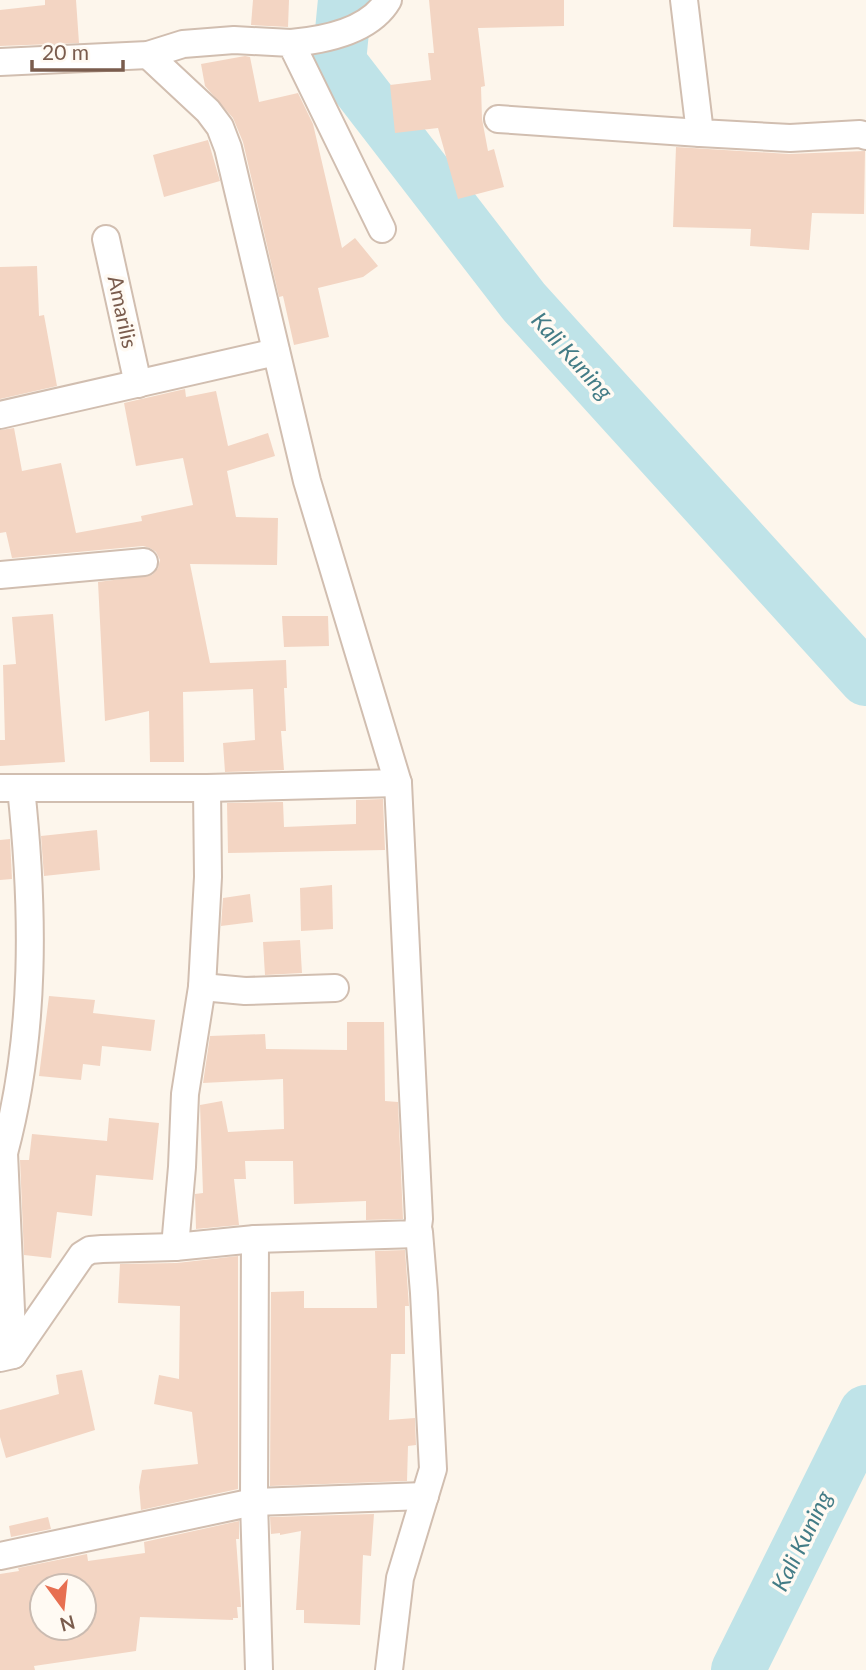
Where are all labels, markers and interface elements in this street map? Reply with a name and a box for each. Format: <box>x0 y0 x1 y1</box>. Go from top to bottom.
scale bar <box>32 28 122 72</box>
text: 20 m <box>42 39 89 64</box>
street label: Amarilis <box>104 273 143 350</box>
water label: Kali Kuning <box>526 306 620 405</box>
water label: Kali Kuning <box>765 1485 838 1595</box>
north arrow <box>28 1572 98 1642</box>
text: N <box>57 1611 78 1637</box>

